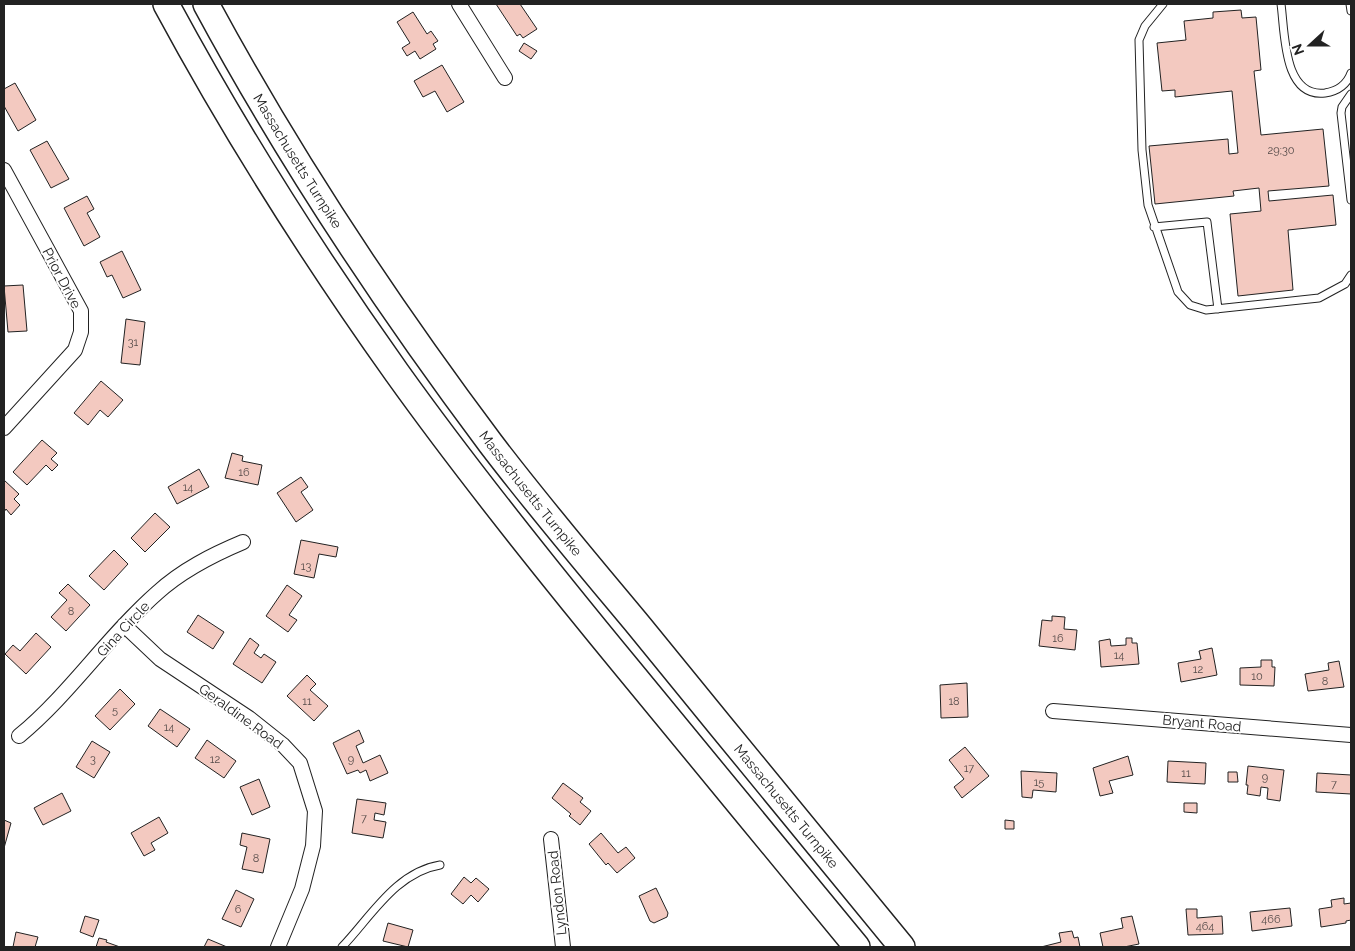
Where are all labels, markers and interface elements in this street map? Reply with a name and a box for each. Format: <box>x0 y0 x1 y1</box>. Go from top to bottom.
north arrow <box>1285 20 1335 70</box>
text: N <box>1288 42 1307 58</box>
street label: Massachusetts Turnpike <box>250 91 346 231</box>
house number: 29;30 <box>1267 144 1295 157</box>
street label: Prior Drive <box>39 245 85 311</box>
house number: 31 <box>128 336 139 349</box>
street label: Massachusetts Turnpike <box>476 428 585 559</box>
house number: 16 <box>238 466 250 479</box>
house number: 14 <box>183 481 193 494</box>
house number: 13 <box>301 560 311 573</box>
street label: Gina Circle <box>93 598 153 660</box>
house number: 8 <box>68 605 74 618</box>
house number: 16 <box>1052 632 1064 645</box>
house number: 14 <box>1114 649 1124 662</box>
house number: 12 <box>1193 663 1203 676</box>
house number: 10 <box>1251 670 1263 683</box>
house number: 8 <box>1322 675 1328 688</box>
street label: Geraldine Road <box>196 680 286 752</box>
house number: 11 <box>302 695 312 708</box>
house number: 18 <box>948 695 960 708</box>
house number: 5 <box>112 704 118 717</box>
street label: Bryant Road <box>1162 712 1242 734</box>
house number: 14 <box>164 721 174 734</box>
street label: Massachusetts Turnpike <box>731 741 842 871</box>
house number: 3 <box>90 753 96 766</box>
house number: 12 <box>210 753 220 766</box>
house number: 9 <box>348 753 354 766</box>
house number: 17 <box>964 762 974 775</box>
house number: 11 <box>1181 767 1191 780</box>
house number: 9 <box>1262 771 1268 784</box>
house number: 15 <box>1034 776 1044 789</box>
house number: 7 <box>1331 778 1337 791</box>
house number: 7 <box>361 812 367 825</box>
street label: Lyndon Road <box>545 850 569 936</box>
house number: 8 <box>253 852 259 865</box>
house number: 6 <box>235 903 242 916</box>
house number: 466 <box>1261 913 1281 926</box>
house number: 464 <box>1196 920 1214 933</box>

